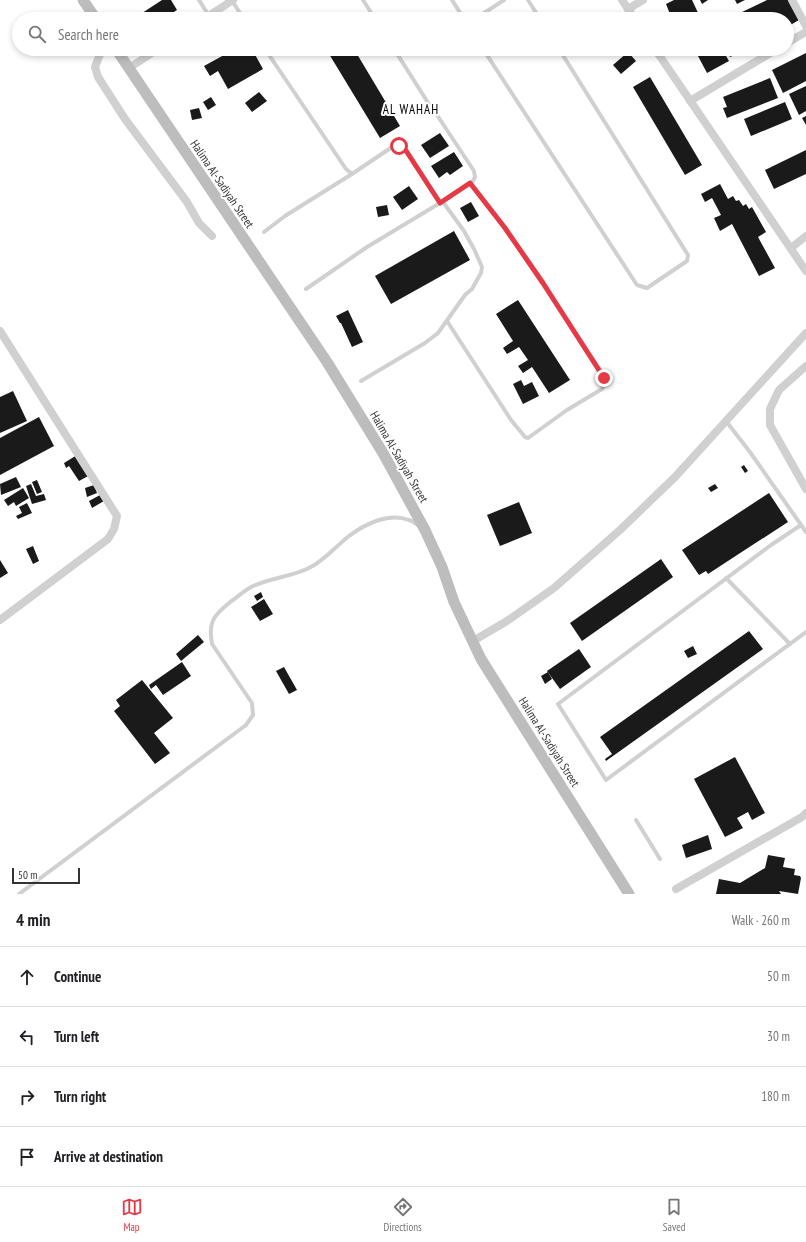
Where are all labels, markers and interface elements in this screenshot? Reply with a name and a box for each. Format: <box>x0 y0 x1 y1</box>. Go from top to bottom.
search box <box>12 12 794 56</box>
icon: search <box>26 23 48 45</box>
text: Search here <box>58 25 119 44</box>
district label: AL WAHAH <box>383 101 439 118</box>
street label: Halima Al-Sadiyah Street <box>187 137 258 231</box>
route start <box>390 137 408 155</box>
route end <box>595 369 613 387</box>
street label: Halima Al-Sadiyah Street <box>367 408 432 506</box>
street label: Halima Al-Sadiyah Street <box>516 694 583 790</box>
scale bar <box>12 866 80 885</box>
text: 50 m <box>18 868 37 882</box>
text: 4 min <box>16 909 50 931</box>
text: Walk · 260 m <box>732 912 790 929</box>
icon: ahead <box>16 966 38 988</box>
text: Continue <box>54 967 101 986</box>
text: 50 m <box>767 968 790 985</box>
icon: left <box>16 1026 38 1048</box>
text: Turn left <box>54 1027 99 1046</box>
text: 30 m <box>767 1028 790 1045</box>
icon: right <box>16 1086 38 1108</box>
text: Turn right <box>54 1087 106 1106</box>
text: 180 m <box>761 1088 790 1105</box>
icon: arrive <box>16 1146 38 1168</box>
text: Arrive at destination <box>54 1147 163 1166</box>
tab: Map <box>121 1196 143 1234</box>
tab: Directions <box>384 1196 422 1234</box>
tab: Saved <box>663 1196 685 1234</box>

